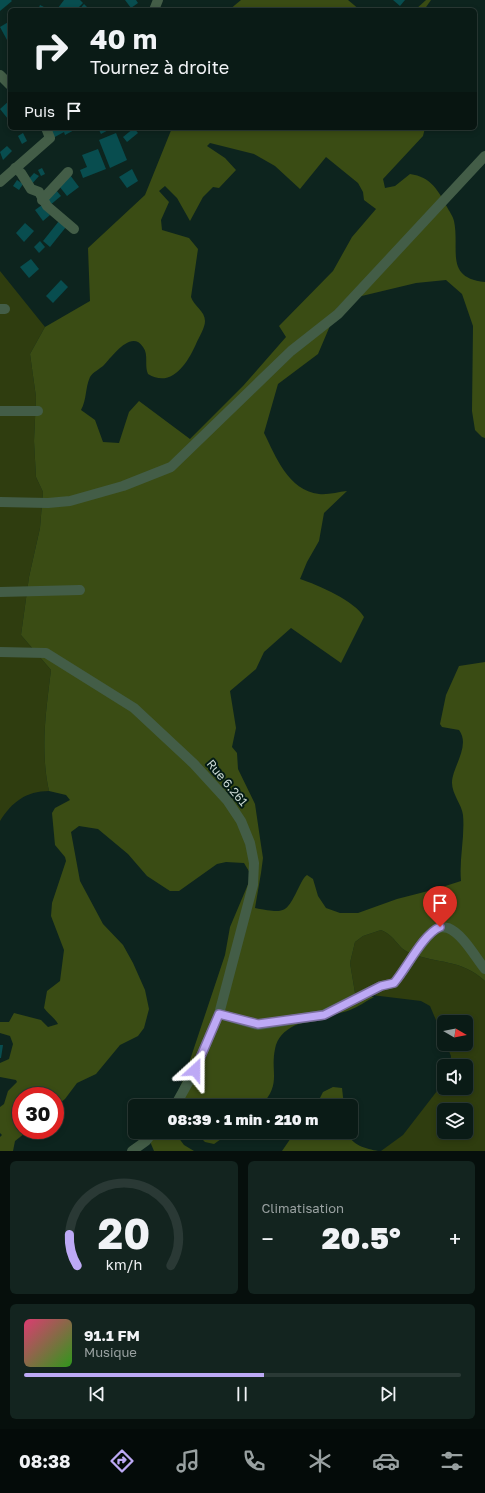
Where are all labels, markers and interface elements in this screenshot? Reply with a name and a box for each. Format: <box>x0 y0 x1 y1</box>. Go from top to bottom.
text: 40 m <box>90 22 157 55</box>
icon: right <box>24 24 76 76</box>
text: Tournez à droite <box>90 56 229 78</box>
icon: arrive <box>63 100 85 122</box>
text: Puis <box>24 102 55 120</box>
street label: Rue 6.261 <box>204 756 251 809</box>
pin <box>423 886 457 927</box>
icon: arrive <box>429 892 451 914</box>
north arrow <box>437 1015 473 1051</box>
map controls <box>437 1015 473 1139</box>
position arrow <box>174 1049 216 1091</box>
button: sound <box>437 1059 473 1095</box>
speed limit sign: 30 <box>12 1087 64 1139</box>
button: layers <box>437 1103 473 1139</box>
text: 08:39 · 1 min · 210 m <box>168 1110 318 1128</box>
text: Climatisation <box>262 1200 344 1216</box>
text: 20 <box>98 1207 150 1257</box>
text: 20.5° <box>322 1220 401 1256</box>
text: − <box>262 1225 274 1252</box>
text: + <box>449 1225 461 1252</box>
text: km/h <box>106 1255 142 1272</box>
text: 91.1 FM <box>84 1326 140 1344</box>
text: Musique <box>84 1344 137 1360</box>
icon: previous <box>86 1383 108 1405</box>
icon: pause <box>231 1383 253 1405</box>
icon: next <box>377 1383 399 1405</box>
icon: directions <box>108 1447 136 1475</box>
icon: music <box>174 1447 202 1475</box>
icon: phone <box>240 1447 268 1475</box>
icon: climate <box>306 1447 334 1475</box>
icon: car <box>372 1447 400 1475</box>
icon: filters <box>438 1447 466 1475</box>
text: 08:38 <box>19 1450 70 1472</box>

